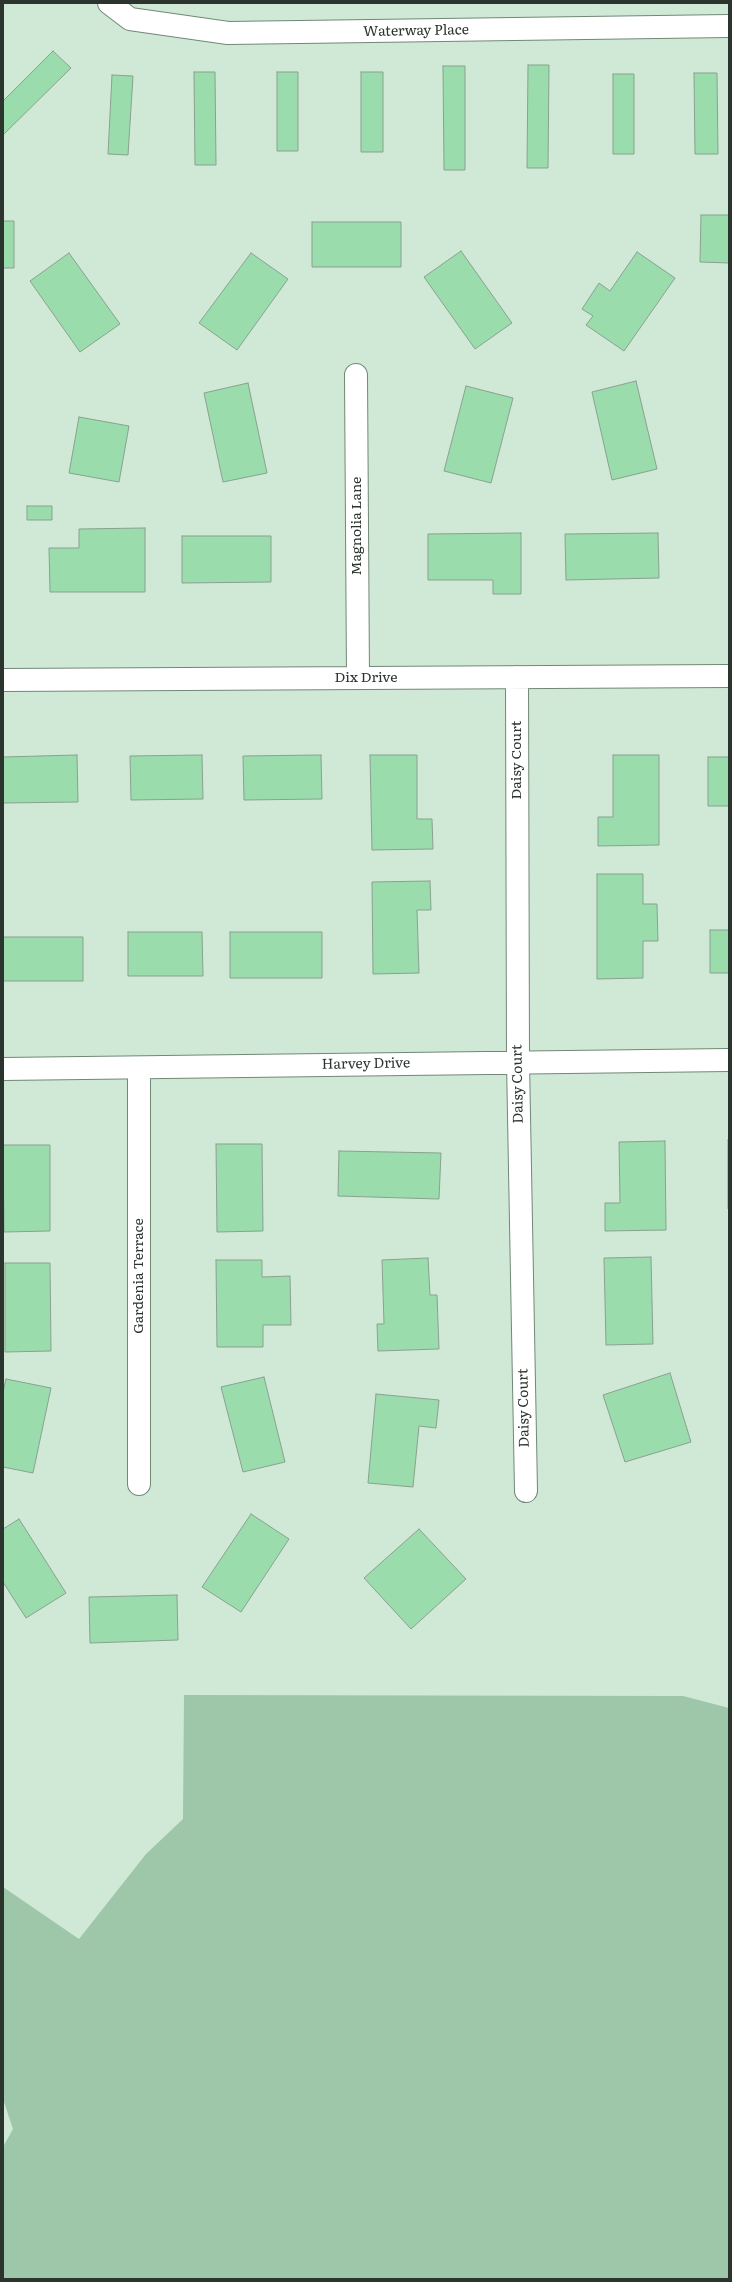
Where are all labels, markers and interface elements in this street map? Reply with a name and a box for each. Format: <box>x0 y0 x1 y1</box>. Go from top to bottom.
street label: Waterway Place <box>363 22 469 40</box>
street label: Magnolia Lane <box>349 477 365 575</box>
street label: Dix Drive <box>335 670 397 686</box>
street label: Daisy Court <box>509 720 525 800</box>
street label: Daisy Court <box>509 1044 527 1124</box>
street label: Harvey Drive <box>322 1055 410 1073</box>
street label: Gardenia Terrace <box>131 1218 147 1334</box>
street label: Daisy Court <box>515 1368 533 1448</box>

